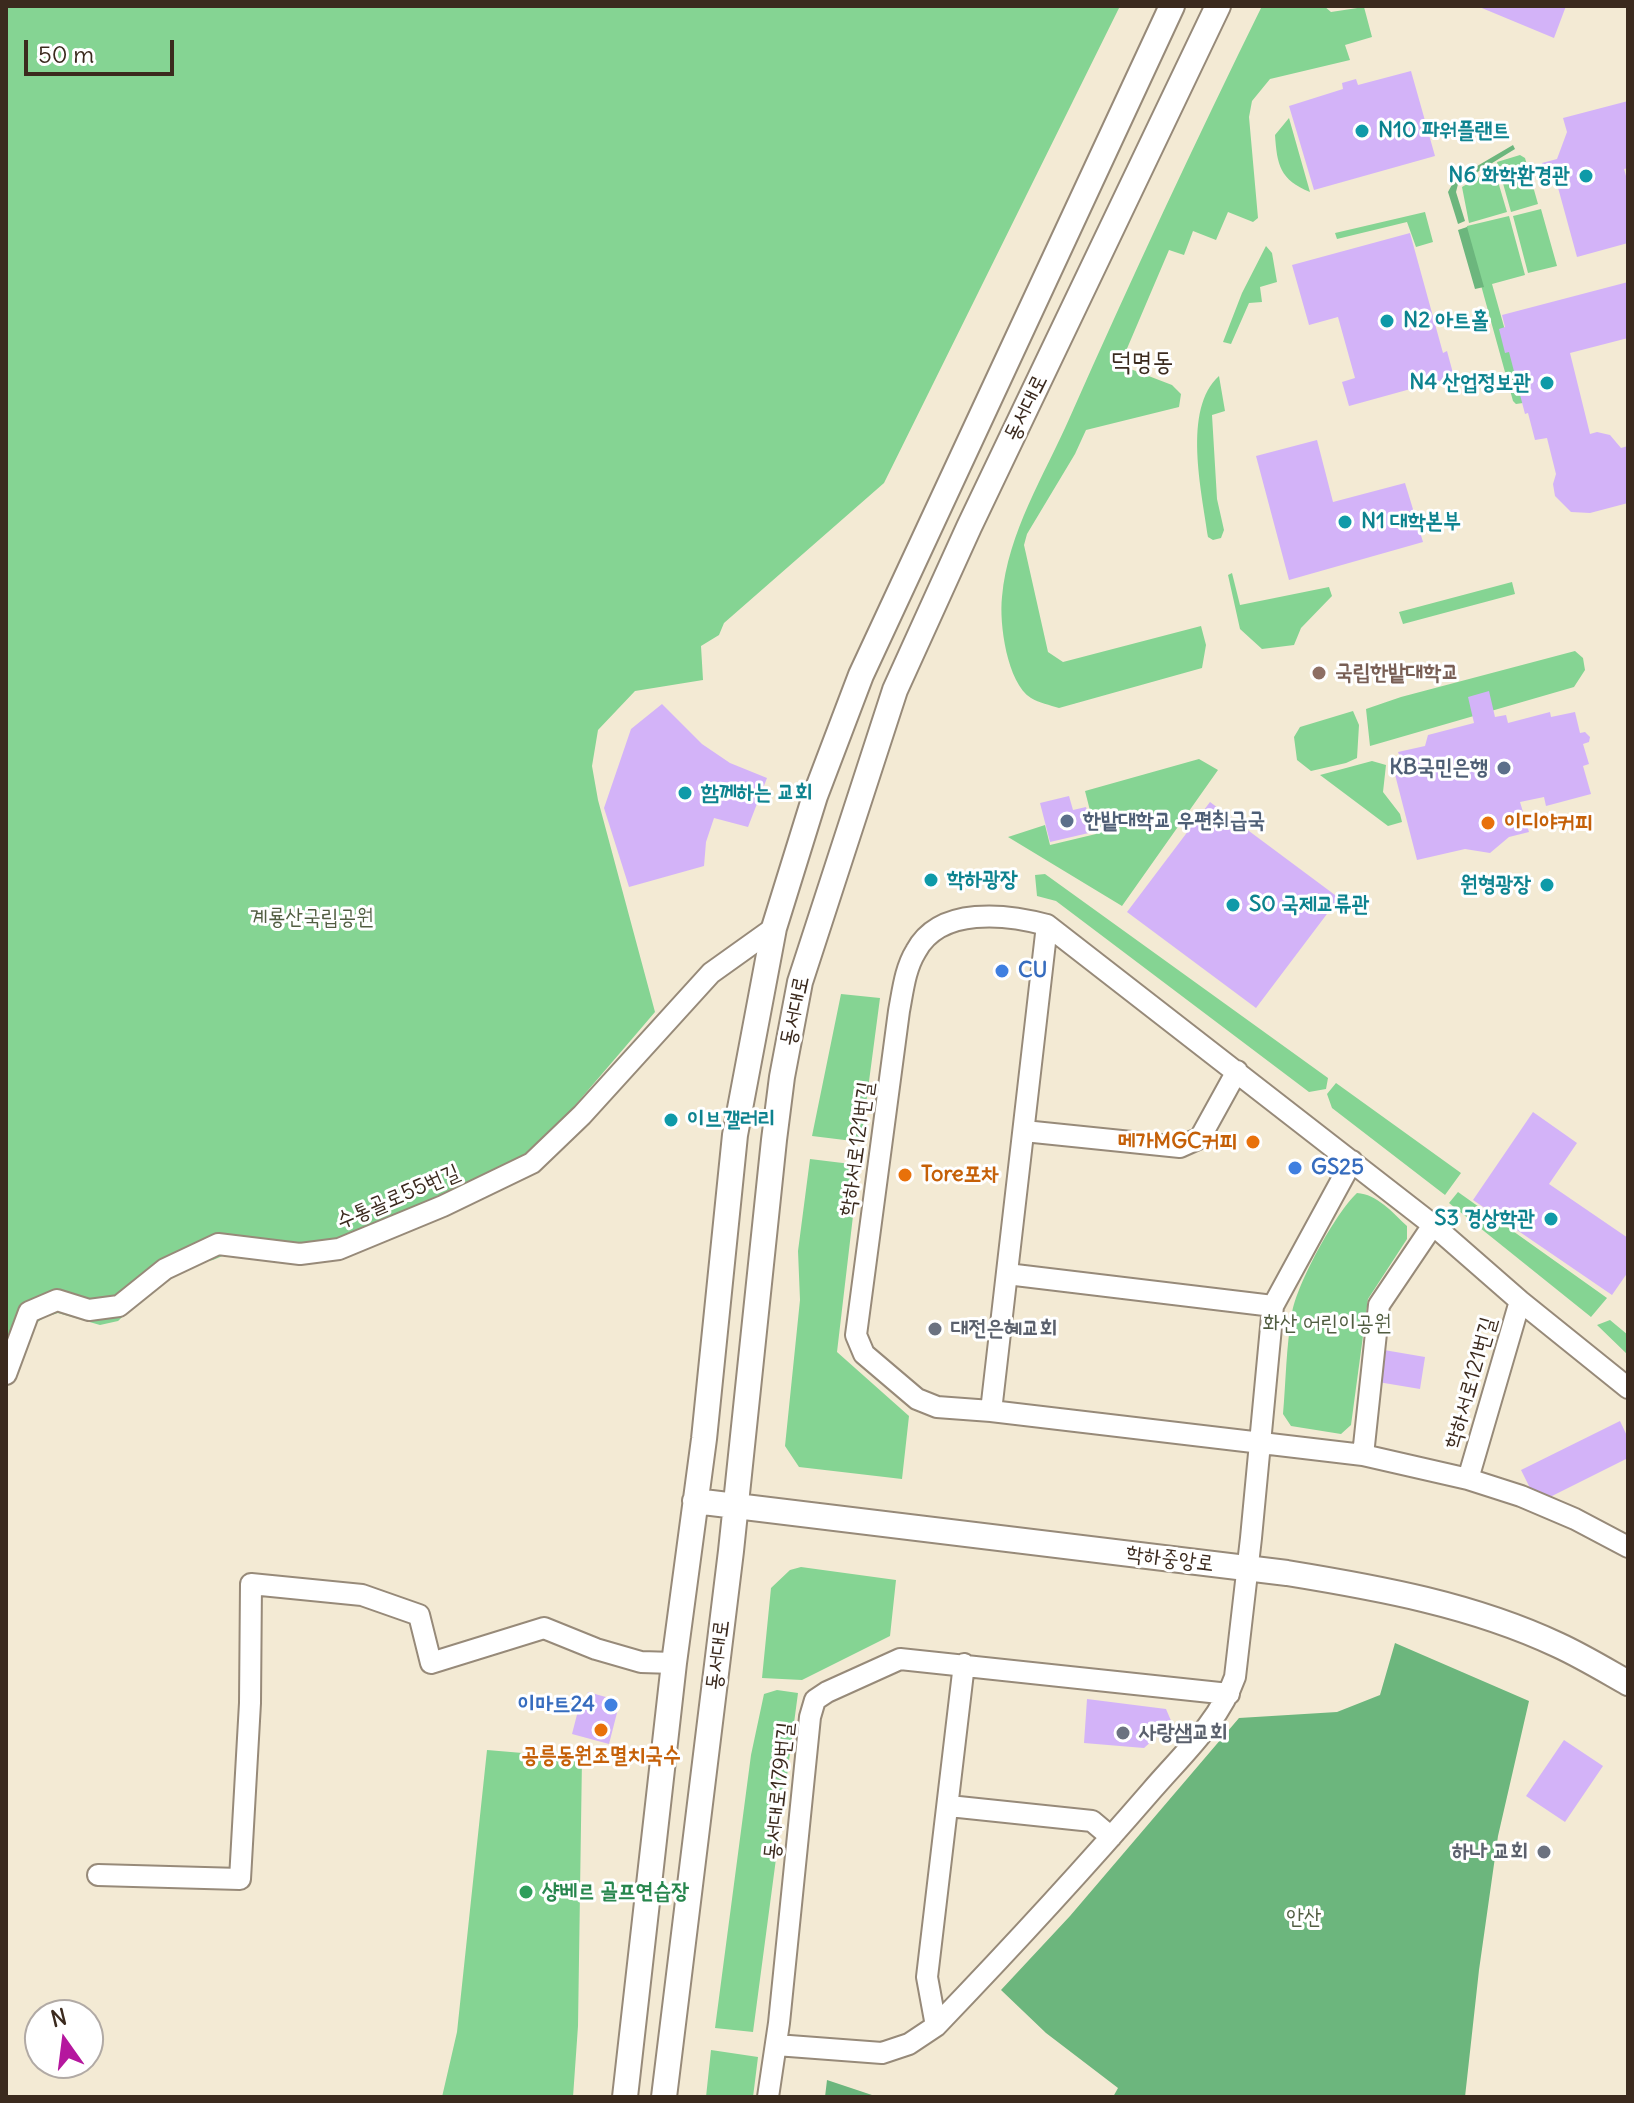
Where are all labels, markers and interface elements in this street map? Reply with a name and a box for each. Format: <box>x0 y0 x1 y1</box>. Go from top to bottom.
scale bar <box>28 24 178 74</box>
text: 50 m <box>38 39 94 69</box>
place label: N10 파워플랜트 <box>1378 118 1510 144</box>
marker: N10 파워플랜트 <box>1353 122 1371 140</box>
place label: N6 화학환경관 <box>1448 163 1570 189</box>
marker: N6 화학환경관 <box>1577 167 1595 185</box>
place label: N2 아트홀 <box>1403 308 1489 334</box>
marker: N2 아트홀 <box>1378 312 1396 330</box>
district label: 덕명동 <box>1111 347 1173 379</box>
street label: 동서대로 <box>999 370 1053 446</box>
place label: N4 산업정보관 <box>1409 370 1531 396</box>
marker: N4 산업정보관 <box>1538 374 1556 392</box>
place label: N1 대학본부 <box>1361 509 1461 535</box>
marker: N1 대학본부 <box>1336 513 1354 531</box>
place label: 국립한밭대학교 <box>1335 660 1459 686</box>
marker: 국립한밭대학교 <box>1310 664 1328 682</box>
place label: KB국민은행 <box>1389 755 1488 781</box>
marker: KB국민은행 <box>1495 759 1513 777</box>
place label: 함께하는 교회 <box>701 780 812 806</box>
marker: 함께하는 교회 <box>676 784 694 802</box>
place label: 한밭대학교 우편취급국 <box>1083 808 1265 834</box>
place label: 이디야커피 <box>1504 810 1593 836</box>
marker: 한밭대학교 우편취급국 <box>1058 812 1076 830</box>
marker: 이디야커피 <box>1479 814 1497 832</box>
place label: 학하광장 <box>947 867 1018 893</box>
marker: 학하광장 <box>922 871 940 889</box>
place label: 원형광장 <box>1460 872 1531 898</box>
marker: 원형광장 <box>1538 876 1556 894</box>
place label: S0 국제교류관 <box>1249 892 1369 918</box>
marker: S0 국제교류관 <box>1224 896 1242 914</box>
park label: 계룡산국립공원 <box>250 905 374 931</box>
place label: CU <box>1018 958 1048 984</box>
marker: CU <box>993 962 1011 980</box>
street label: 동서대로 <box>775 974 815 1048</box>
street label: 학하서로121번길 <box>834 1080 880 1218</box>
place label: 이브갤러리 <box>687 1107 776 1133</box>
marker: 이브갤러리 <box>662 1111 680 1129</box>
place label: 메가MGC커피 <box>1118 1129 1237 1155</box>
marker: 메가MGC커피 <box>1244 1133 1262 1151</box>
place label: GS25 <box>1311 1155 1364 1181</box>
street label: 수통골로55번길 <box>332 1159 464 1235</box>
marker: GS25 <box>1286 1159 1304 1177</box>
place label: Tore포차 <box>921 1162 999 1188</box>
marker: Tore포차 <box>896 1166 914 1184</box>
place label: S3 경상학관 <box>1434 1206 1535 1232</box>
marker: S3 경상학관 <box>1542 1210 1560 1228</box>
park label: 화산 어린이공원 <box>1262 1311 1392 1337</box>
street label: 학하서로121번길 <box>1440 1314 1502 1452</box>
place label: 대전은혜교회 <box>951 1316 1057 1342</box>
marker: 대전은혜교회 <box>926 1320 944 1338</box>
street label: 학하중앙로 <box>1124 1541 1216 1577</box>
street label: 동서대로 <box>701 1618 735 1692</box>
place label: 이마트24 <box>517 1692 595 1718</box>
marker: 이마트24 <box>602 1696 620 1714</box>
place label: 사랑샘교회 <box>1139 1720 1228 1746</box>
marker: 공릉동원조멸치국수 <box>592 1721 610 1739</box>
street label: 동서대로179번길 <box>759 1721 799 1861</box>
marker: 사랑샘교회 <box>1114 1724 1132 1742</box>
place label: 공릉동원조멸치국수 <box>521 1743 681 1769</box>
place label: 하나 교회 <box>1452 1839 1528 1865</box>
marker: 하나 교회 <box>1535 1843 1553 1861</box>
place label: 샹베르 골프연습장 <box>542 1879 689 1905</box>
marker: 샹베르 골프연습장 <box>517 1883 535 1901</box>
park label: 안산 <box>1286 1905 1322 1931</box>
north arrow <box>24 1999 104 2079</box>
text: N <box>48 2002 69 2033</box>

